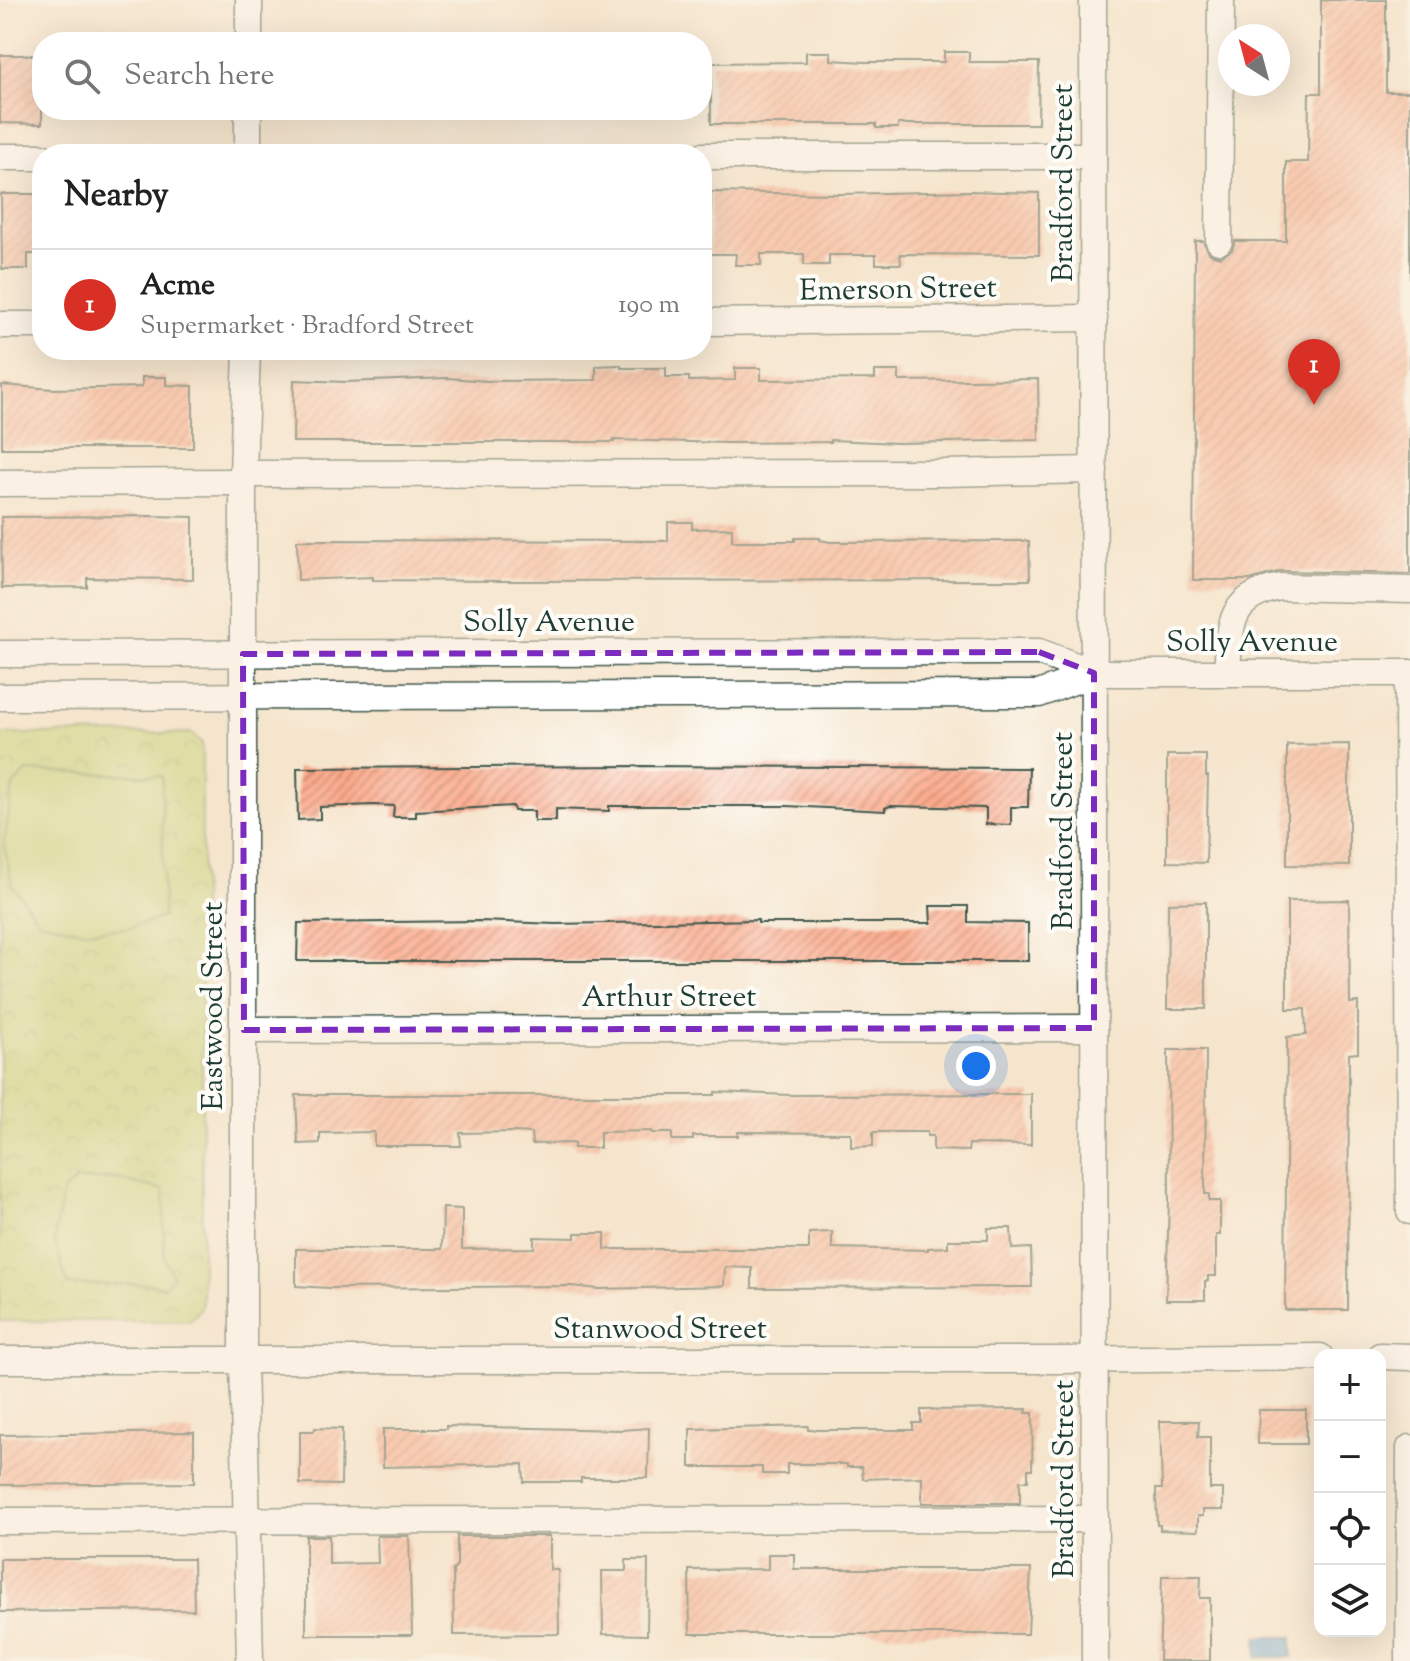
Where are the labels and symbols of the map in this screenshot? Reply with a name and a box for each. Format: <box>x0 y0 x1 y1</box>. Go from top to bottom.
north arrow <box>1218 24 1290 96</box>
street label: Bradford Street <box>1043 84 1086 282</box>
street label: Emerson Street <box>799 267 997 314</box>
pin: 1 <box>1288 339 1340 405</box>
street label: Solly Avenue <box>463 602 635 645</box>
street label: Solly Avenue <box>1166 622 1338 665</box>
street label: Bradford Street <box>1043 732 1086 930</box>
street label: Eastwood Street <box>193 901 236 1111</box>
street label: Arthur Street <box>582 977 756 1020</box>
your location <box>956 1046 996 1086</box>
street label: Stanwood Street <box>553 1309 767 1352</box>
street label: Bradford Street <box>1044 1380 1087 1578</box>

